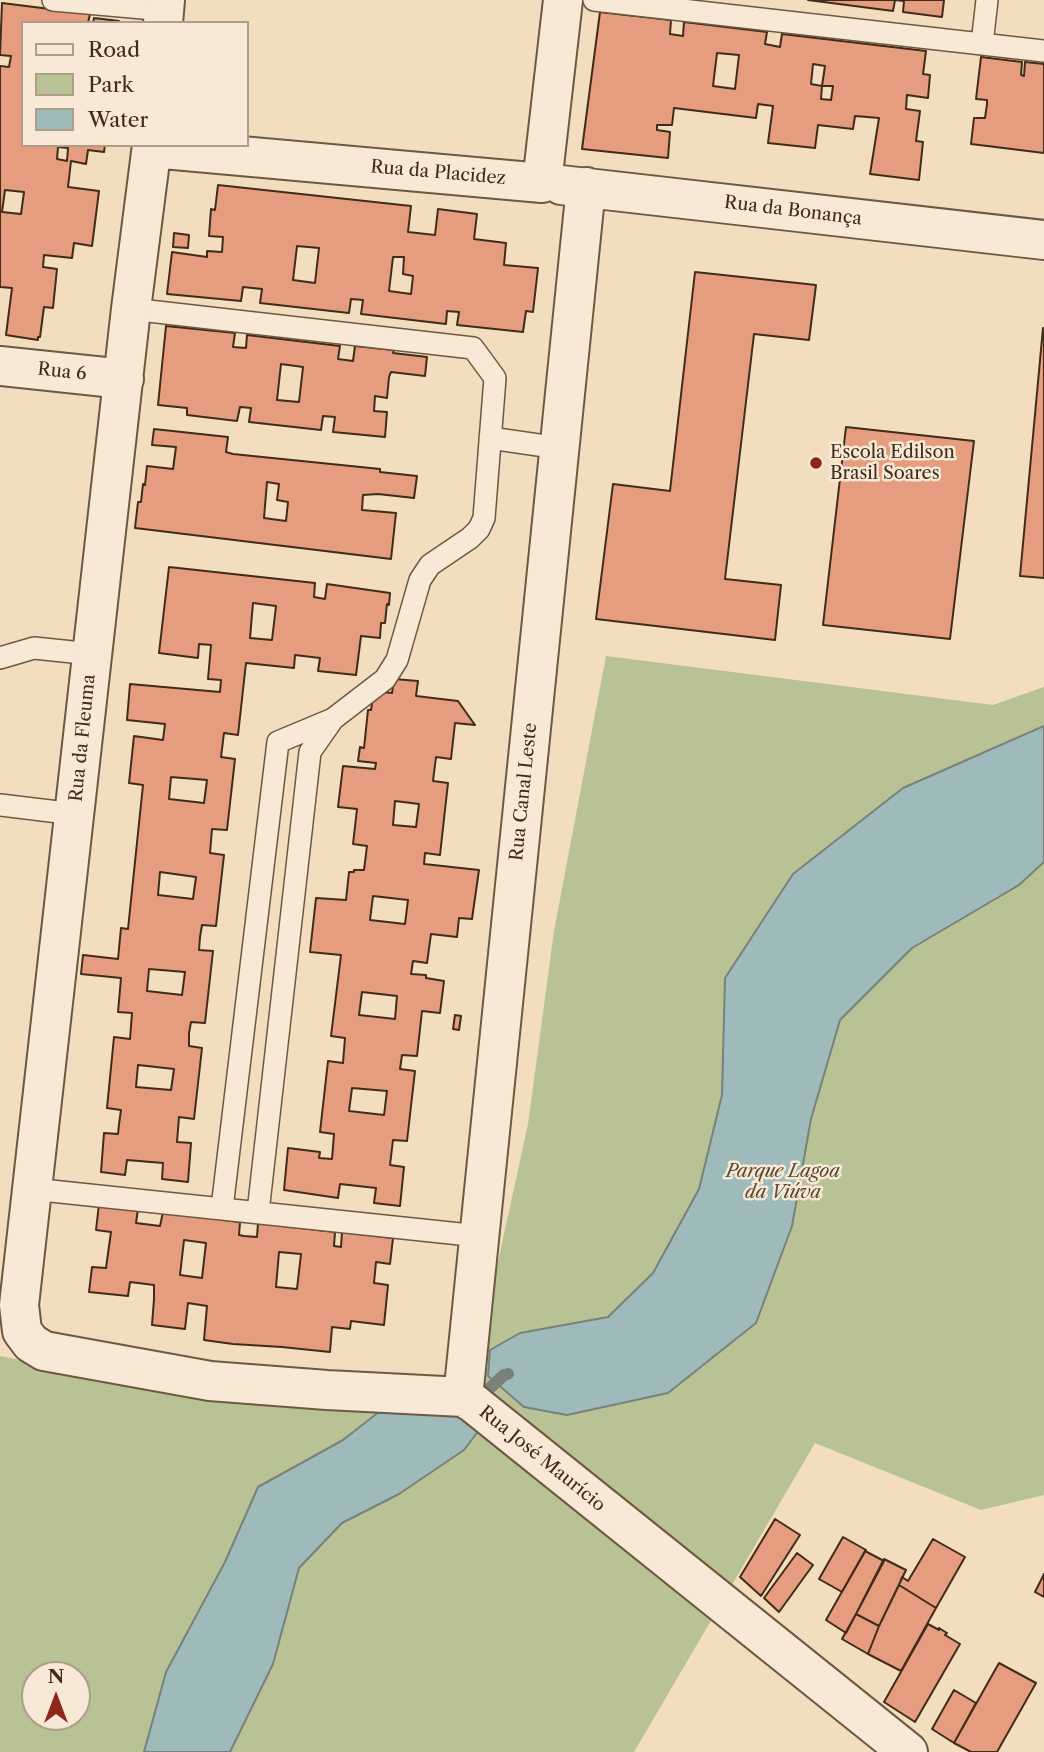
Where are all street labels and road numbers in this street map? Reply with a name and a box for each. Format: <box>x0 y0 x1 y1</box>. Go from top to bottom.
street label: Rua da Placidez <box>369 156 507 190</box>
street label: Rua da Bonança <box>723 192 863 230</box>
street label: Rua 6 <box>36 359 88 385</box>
street label: Rua da Fleuma <box>66 673 100 803</box>
street label: Rua Canal Leste <box>506 722 542 862</box>
street label: Rua José Maurício <box>475 1401 609 1517</box>

